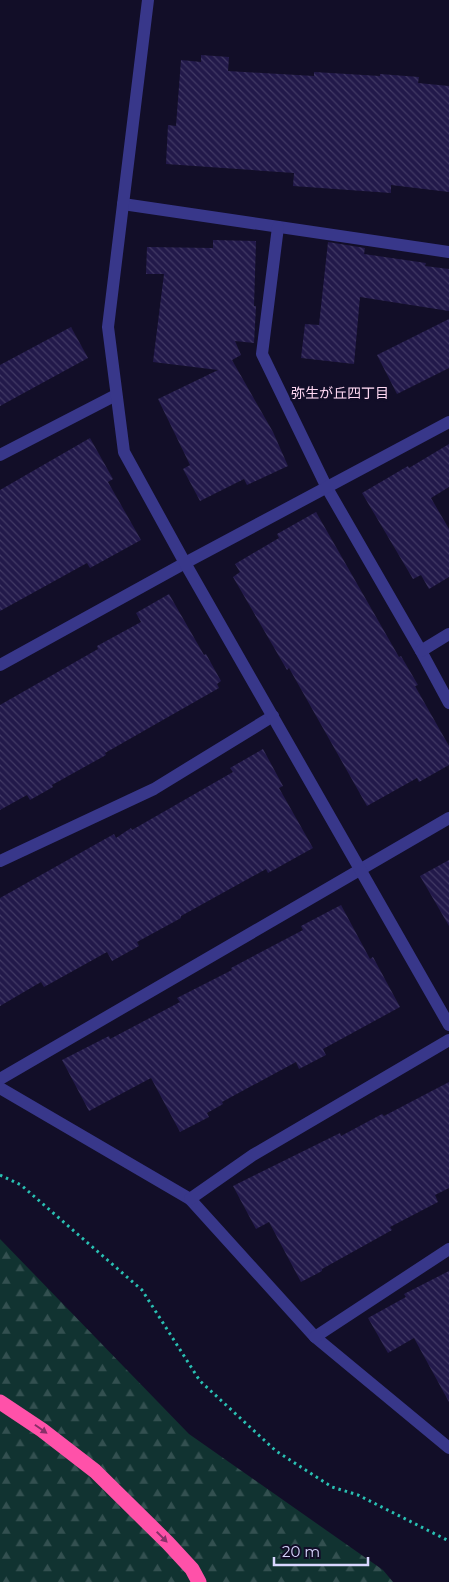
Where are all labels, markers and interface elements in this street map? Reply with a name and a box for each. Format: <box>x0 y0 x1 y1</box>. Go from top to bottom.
district label: 弥生が丘四丁目 <box>291 384 389 402</box>
one-way arrow <box>34 1424 48 1434</box>
one-way arrow <box>156 1531 168 1543</box>
scale bar <box>274 1534 368 1566</box>
text: 20 m <box>282 1542 320 1561</box>

